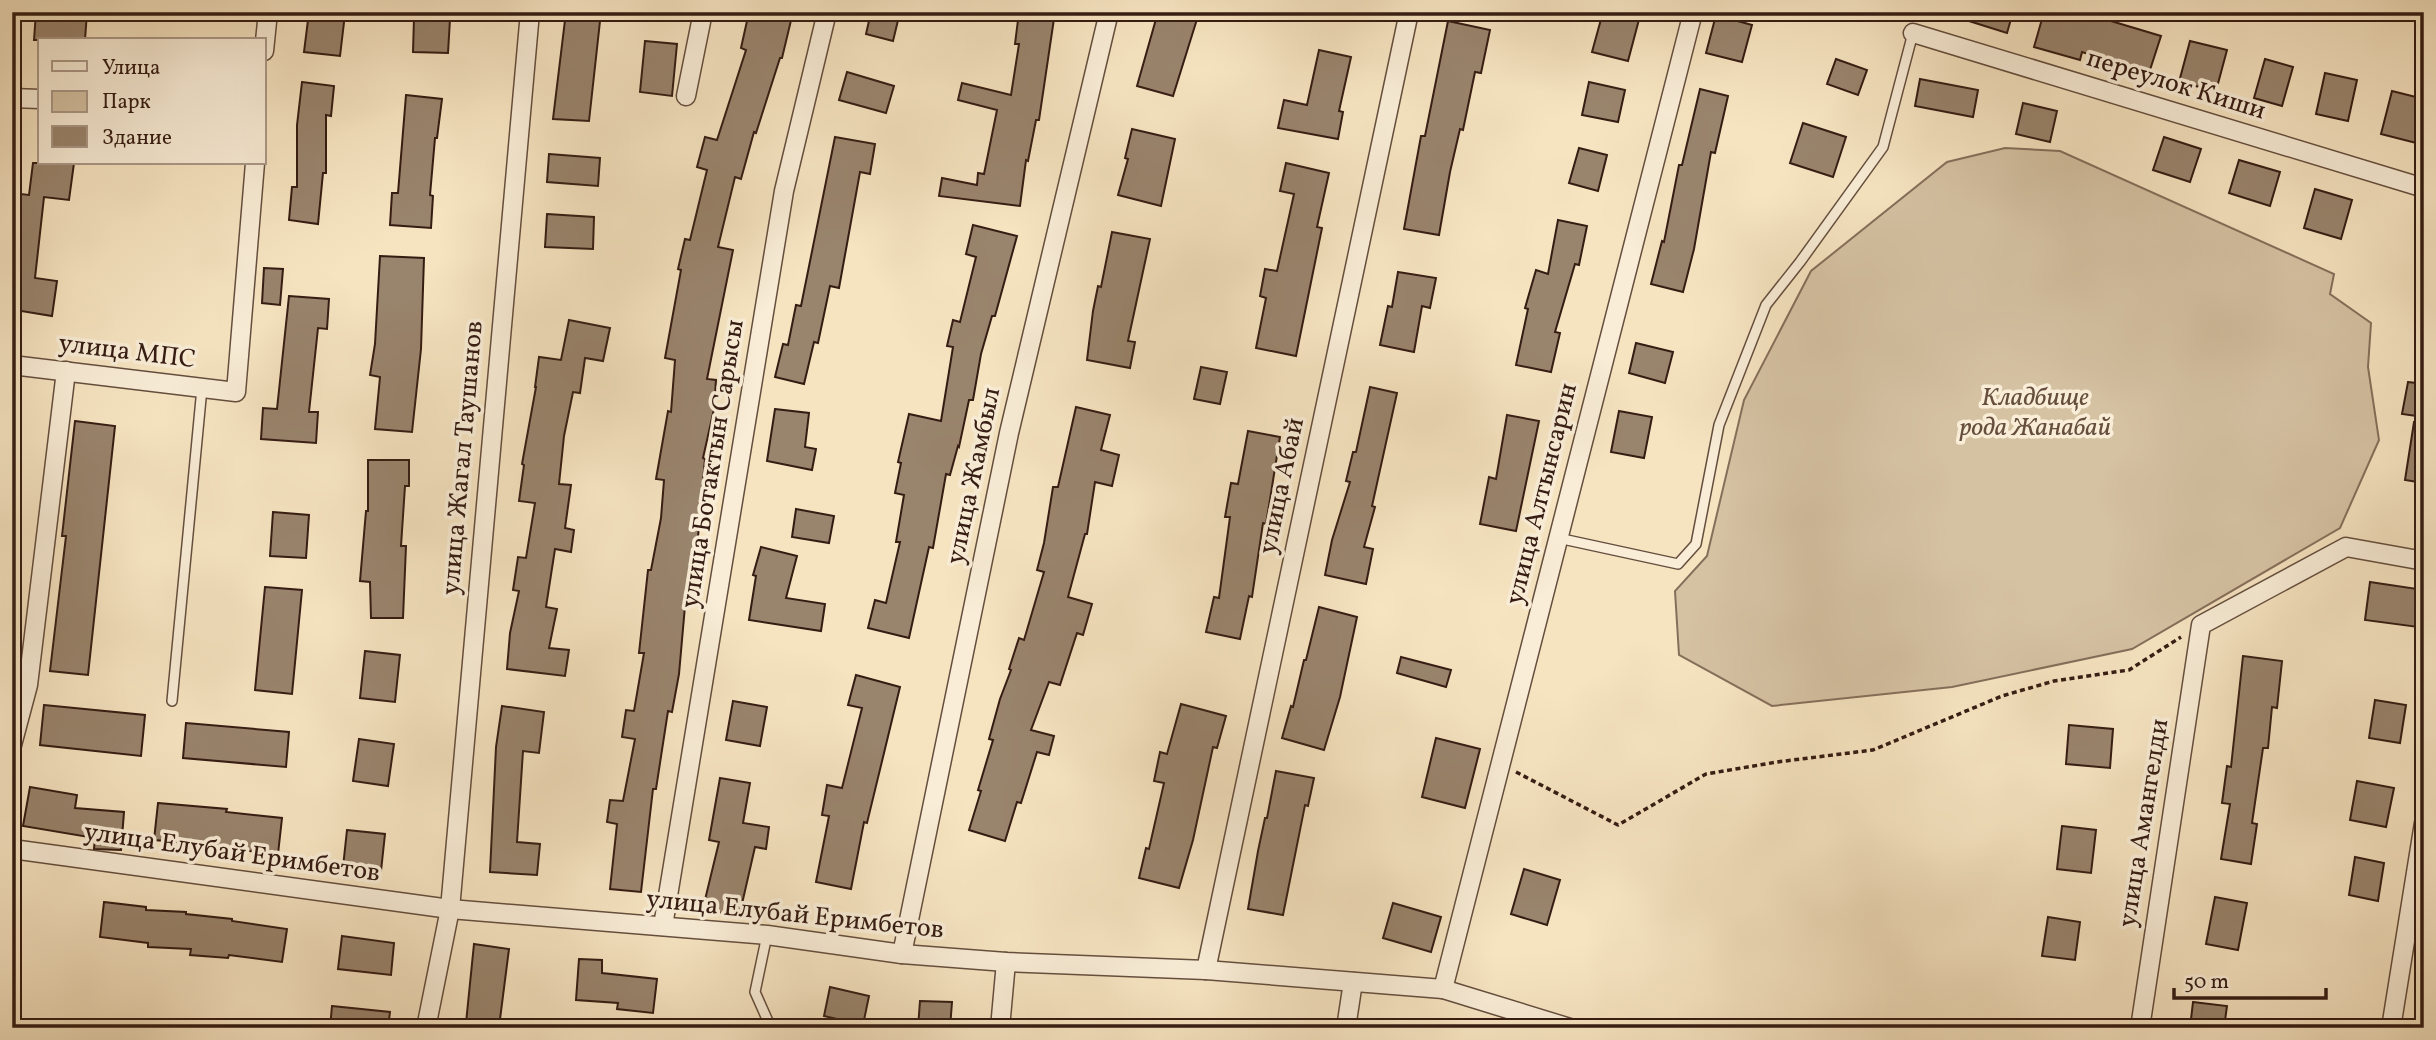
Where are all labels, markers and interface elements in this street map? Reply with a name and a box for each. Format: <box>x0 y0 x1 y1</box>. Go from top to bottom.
legend <box>38 38 266 164</box>
street label: переулок Киши <box>2082 41 2270 129</box>
text: Улица <box>102 54 160 83</box>
text: Парк <box>102 88 151 117</box>
text: Здание <box>102 124 172 153</box>
street label: улица Ботактын Сарысы <box>672 317 754 611</box>
street label: улица Жагал Таушанов <box>433 319 493 597</box>
street label: улица МПС <box>56 326 198 378</box>
street label: улица Алтынсарин <box>1497 379 1587 609</box>
park label: Кладбище рода Жанабай <box>1959 380 2111 446</box>
street label: улица Жамбыл <box>938 384 1010 568</box>
street label: улица Абай <box>1250 415 1314 557</box>
street label: улица Амангелди <box>2110 716 2178 930</box>
street label: улица Елубай Еримбетов <box>81 814 383 892</box>
street label: улица Елубай Еримбетов <box>644 881 946 949</box>
scale bar <box>2174 956 2326 1000</box>
text: 50 m <box>2184 968 2229 997</box>

